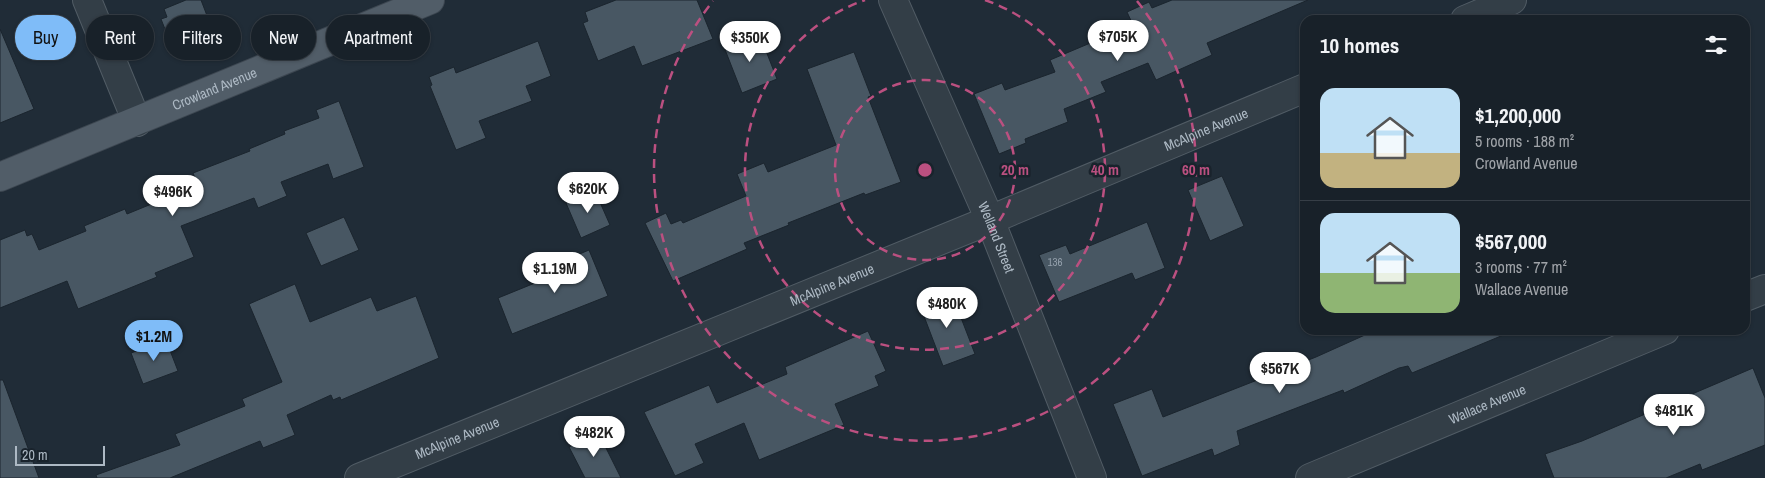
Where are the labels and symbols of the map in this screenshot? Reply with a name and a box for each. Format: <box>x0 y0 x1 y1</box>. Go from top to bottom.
pin: $350K <box>715 20 785 63</box>
pin: $705K <box>1083 20 1153 62</box>
street label: Crowland Avenue <box>170 63 260 114</box>
street label: McAlpine Avenue <box>1161 104 1251 155</box>
text: 20 m <box>1001 159 1029 180</box>
text: 40 m <box>1091 159 1119 180</box>
text: 60 m <box>1182 159 1210 180</box>
centre of rings <box>916 161 934 179</box>
pin: $620K <box>553 172 623 214</box>
pin: $496K <box>138 174 208 217</box>
street label: Welland Street <box>974 199 1019 276</box>
pin: $1.19M <box>514 252 596 294</box>
house number: 136 <box>1047 255 1063 269</box>
street label: McAlpine Avenue <box>787 259 877 310</box>
pin: $480K <box>912 286 982 329</box>
pin: $1.2M <box>119 320 189 362</box>
pin: $567K <box>1245 352 1315 394</box>
street label: Wallace Avenue <box>1446 380 1528 428</box>
pin: $481K <box>1639 394 1709 436</box>
street label: McAlpine Avenue <box>412 413 502 463</box>
pin: $482K <box>559 416 629 458</box>
scale bar <box>15 443 105 466</box>

